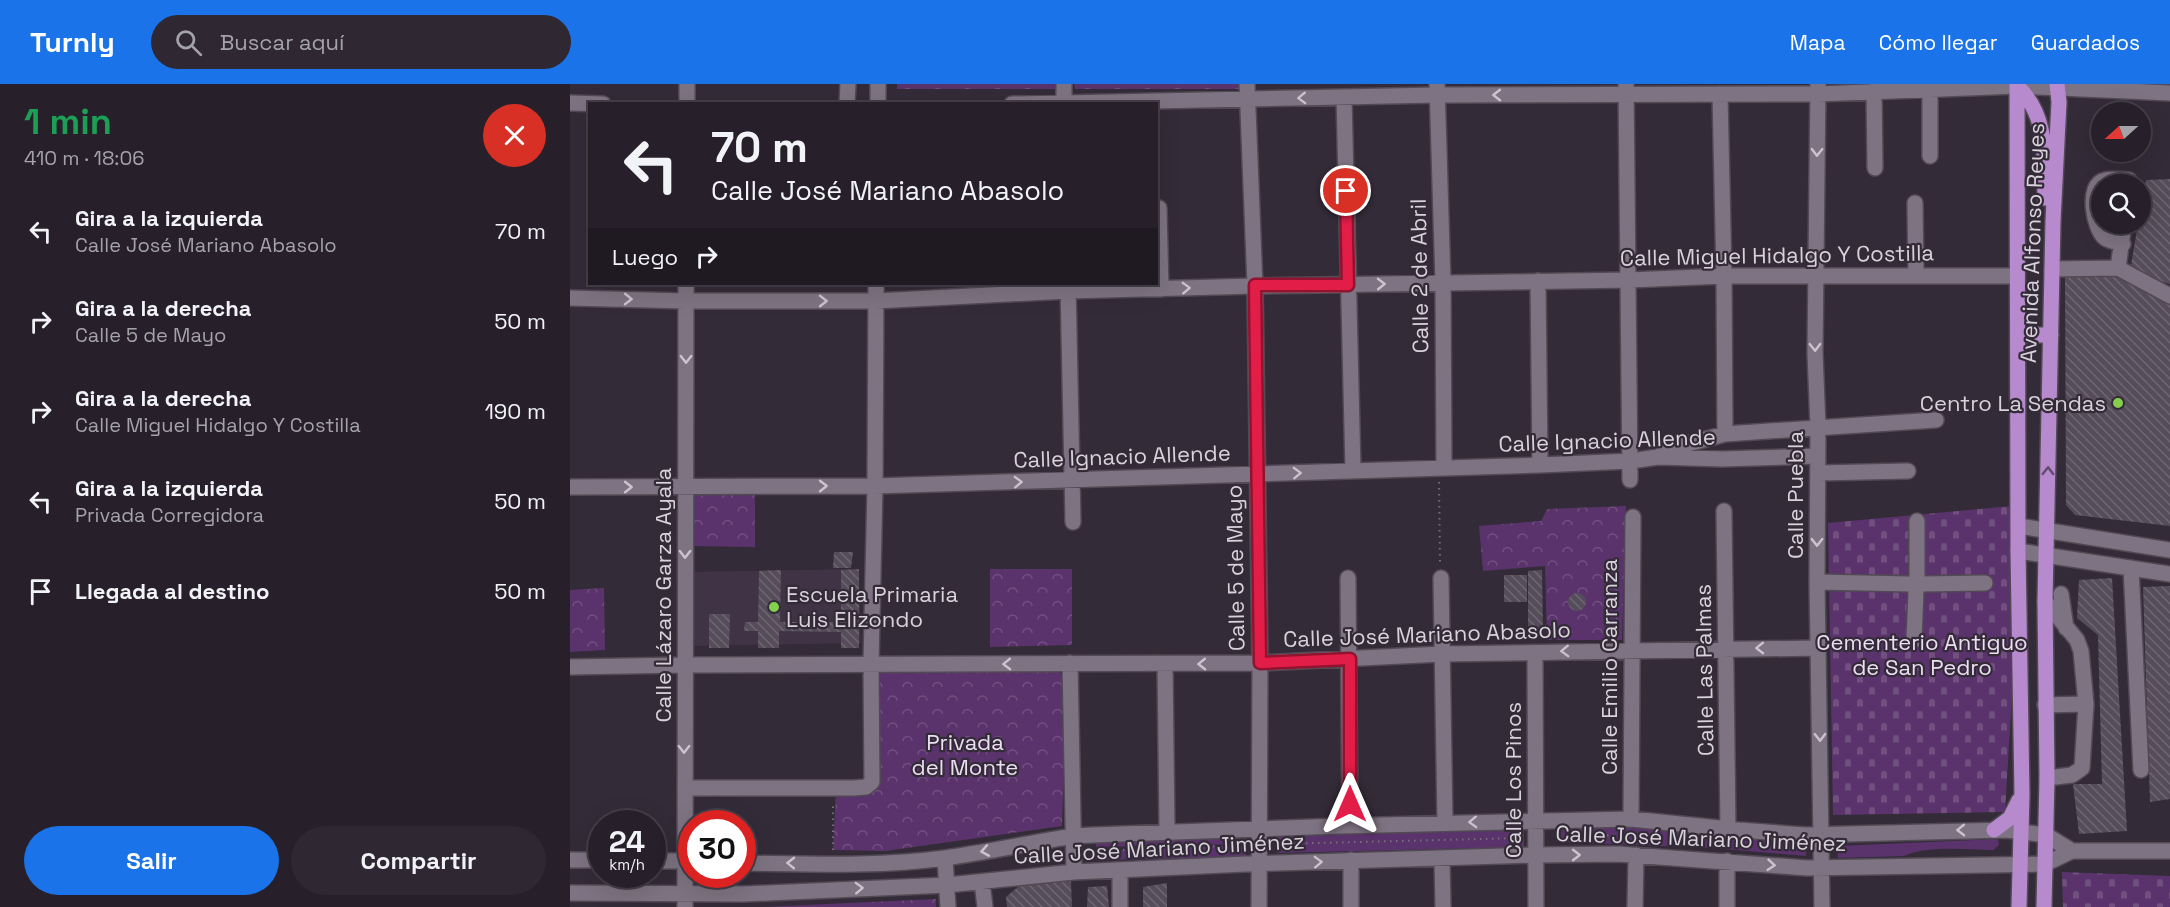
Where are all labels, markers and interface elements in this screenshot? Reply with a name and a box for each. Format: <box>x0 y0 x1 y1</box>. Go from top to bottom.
search box <box>151 15 571 69</box>
text: Turnly <box>30 24 115 60</box>
icon: search <box>172 26 205 59</box>
text: Buscar aquí <box>220 28 344 56</box>
text: Mapa <box>1790 29 1846 56</box>
text: Cómo llegar <box>1879 29 1998 56</box>
text: Guardados <box>2031 29 2140 56</box>
one-way arrow <box>1492 89 1501 101</box>
one-way arrow <box>1297 92 1306 104</box>
text: 1 min <box>24 99 112 145</box>
north arrow <box>2091 102 2151 162</box>
map controls <box>2091 102 2151 234</box>
button: close <box>483 104 546 167</box>
text: 70 m <box>711 121 808 174</box>
street label: Avenida Alfonso Reyes <box>2014 122 2050 364</box>
icon: left <box>612 126 690 204</box>
text: 410 m · 18:06 <box>24 145 145 171</box>
one-way arrow <box>1811 148 1823 157</box>
pin <box>1320 165 1371 216</box>
text: Calle José Mariano Abasolo <box>711 173 1064 208</box>
icon: arrive <box>1329 174 1362 207</box>
button: search <box>2091 174 2151 234</box>
street label: Calle 2 de Abril <box>1404 198 1434 354</box>
text: Gira a la izquierda <box>75 204 263 232</box>
icon: left <box>24 215 57 248</box>
text: 70 m <box>495 217 546 245</box>
text: Calle José Mariano Abasolo <box>75 232 337 258</box>
street label: Calle Miguel Hidalgo Y Costilla <box>1620 238 1935 272</box>
icon: right <box>690 240 723 273</box>
text: Luego <box>612 243 678 271</box>
one-way arrow <box>1377 278 1386 290</box>
one-way arrow <box>1182 282 1191 294</box>
one-way arrow <box>624 293 633 306</box>
text: Gira a la derecha <box>75 294 252 322</box>
one-way arrow <box>819 295 828 307</box>
icon: right <box>24 305 57 338</box>
text: 50 m <box>494 307 546 335</box>
text: Calle 5 de Mayo <box>75 322 226 348</box>
one-way arrow <box>1809 343 1821 352</box>
one-way arrow <box>680 355 692 364</box>
text: Gira a la derecha <box>75 384 252 412</box>
place label: Centro La Sendas <box>1920 389 2106 417</box>
icon: right <box>24 395 57 428</box>
marker: Centro La Sendas <box>2111 396 2125 410</box>
text: 190 m <box>485 397 546 425</box>
text: Calle Miguel Hidalgo Y Costilla <box>75 412 361 438</box>
street label: Calle Ignacio Allende <box>1498 422 1716 458</box>
street label: Calle Puebla <box>1781 431 1809 559</box>
street label: Calle Ignacio Allende <box>1013 438 1231 474</box>
one-way arrow <box>1293 466 1302 479</box>
street label: Calle Lázaro Garza Ayala <box>649 467 677 722</box>
one-way arrow <box>2042 467 2054 476</box>
text: Gira a la izquierda <box>75 474 263 502</box>
one-way arrow <box>1014 475 1023 488</box>
one-way arrow <box>819 480 828 492</box>
one-way arrow <box>624 481 633 493</box>
icon: left <box>24 485 57 518</box>
street label: Calle 5 de Mayo <box>1220 485 1250 651</box>
text: 50 m <box>494 487 546 515</box>
text: Privada Corregidora <box>75 502 264 528</box>
one-way arrow <box>1811 538 1823 547</box>
one-way arrow <box>679 550 691 559</box>
street label: Calle Emilio Carranza <box>1595 559 1623 775</box>
icon: arrive <box>24 575 57 608</box>
text: Llegada al destino <box>75 577 269 605</box>
text: 50 m <box>494 577 546 605</box>
place label: Escuela Primaria Luis Elizondo <box>786 580 958 633</box>
street label: Calle Las Palmas <box>1688 584 1720 756</box>
marker: Escuela Primaria Luis Elizondo <box>767 600 781 614</box>
street label: Calle José Mariano Abasolo <box>1283 615 1571 653</box>
park label: Cementerio Antiguo de San Pedro <box>1816 628 2028 681</box>
one-way arrow <box>1756 642 1765 655</box>
one-way arrow <box>1561 645 1570 658</box>
one-way arrow <box>1198 657 1207 670</box>
one-way arrow <box>1003 658 1012 670</box>
street label: Calle Los Pinos <box>1499 702 1527 858</box>
park label: Privada del Monte <box>912 728 1018 781</box>
one-way arrow <box>1814 733 1826 742</box>
one-way arrow <box>678 745 691 754</box>
position arrow <box>1318 772 1382 836</box>
speed limit sign: 30 <box>678 810 756 888</box>
one-way arrow <box>1468 816 1477 829</box>
street label: Calle José Mariano Jiménez <box>1555 819 1847 857</box>
text: 24 <box>609 822 645 861</box>
one-way arrow <box>1956 824 1965 836</box>
button: Salir <box>24 826 279 895</box>
button: Compartir <box>291 826 546 895</box>
street label: Calle José Mariano Jiménez <box>1013 826 1305 870</box>
one-way arrow <box>981 844 991 857</box>
one-way arrow <box>1571 849 1580 861</box>
text: km/h <box>609 855 645 874</box>
one-way arrow <box>1314 855 1323 868</box>
one-way arrow <box>787 857 796 870</box>
one-way arrow <box>1766 858 1775 871</box>
one-way arrow <box>855 882 864 894</box>

